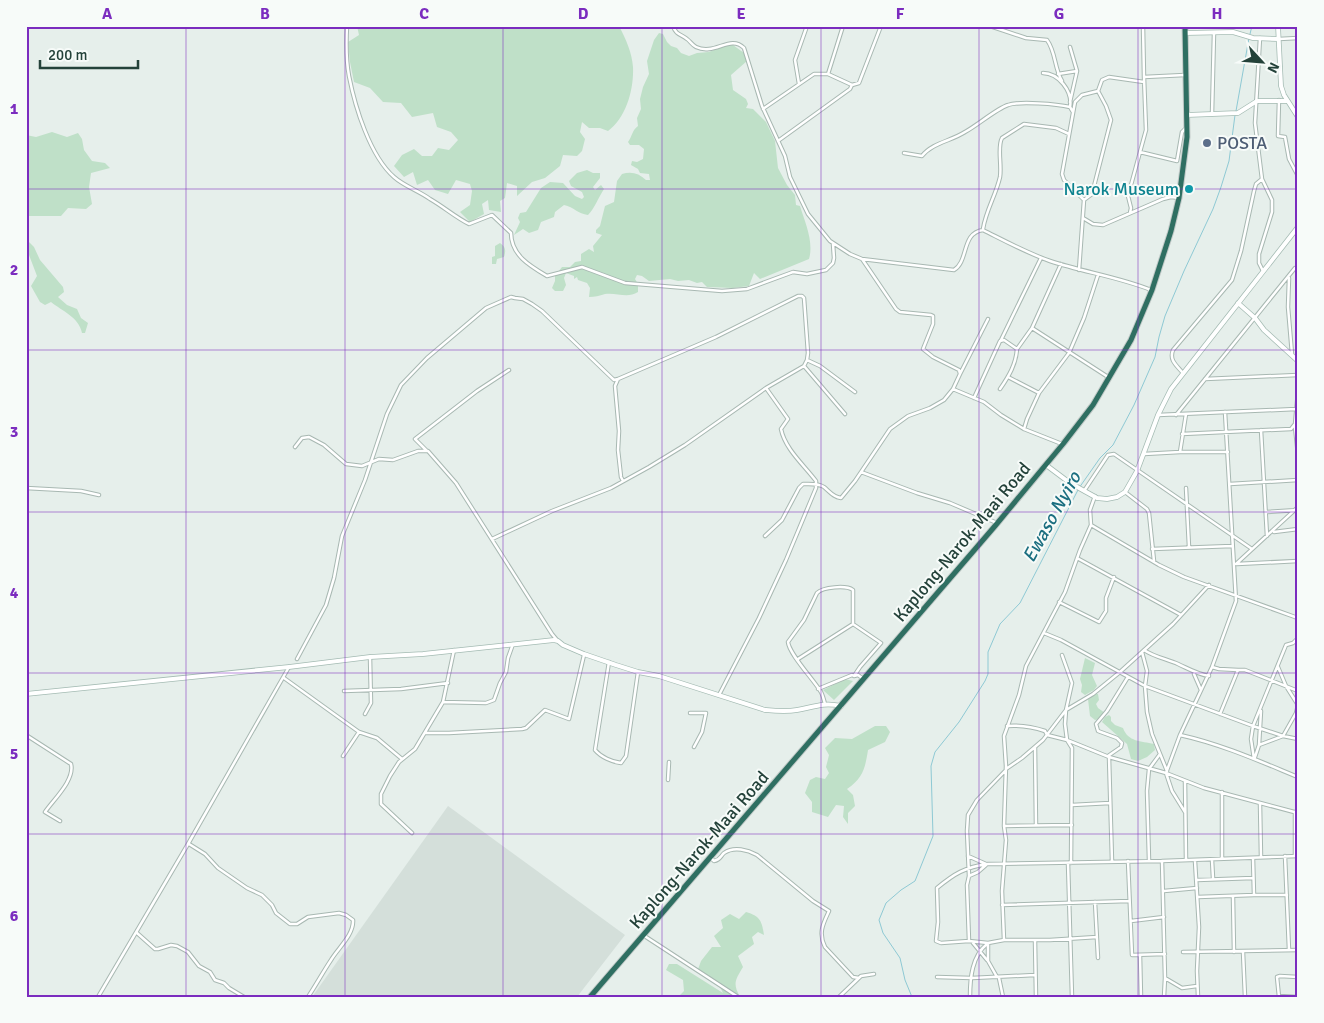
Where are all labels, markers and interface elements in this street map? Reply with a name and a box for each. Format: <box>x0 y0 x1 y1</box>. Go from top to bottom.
text: A <box>102 4 113 24</box>
text: B <box>260 4 270 24</box>
text: C <box>419 4 429 24</box>
text: D <box>578 4 589 24</box>
text: E <box>736 4 746 24</box>
text: F <box>896 4 905 24</box>
text: G <box>1054 4 1064 24</box>
text: H <box>1212 4 1222 24</box>
scale bar <box>40 38 138 70</box>
north arrow <box>1236 38 1286 88</box>
text: 200 m <box>48 46 88 64</box>
text: N <box>1263 59 1283 76</box>
text: 1 <box>10 99 19 119</box>
place label: POSTA <box>1217 132 1267 154</box>
marker: POSTA <box>1201 137 1213 149</box>
place label: Narok Museum <box>1064 178 1179 200</box>
marker: Narok Museum <box>1183 183 1195 195</box>
text: 2 <box>10 260 18 280</box>
text: 3 <box>10 422 18 442</box>
street label: Kaplong-Narok-Maai Road <box>889 458 1035 626</box>
water label: Ewaso Nyiro <box>1017 467 1087 566</box>
text: 4 <box>10 583 19 603</box>
text: 5 <box>10 744 18 764</box>
street label: Kaplong-Narok-Maai Road <box>625 767 773 933</box>
text: 6 <box>10 906 19 926</box>

